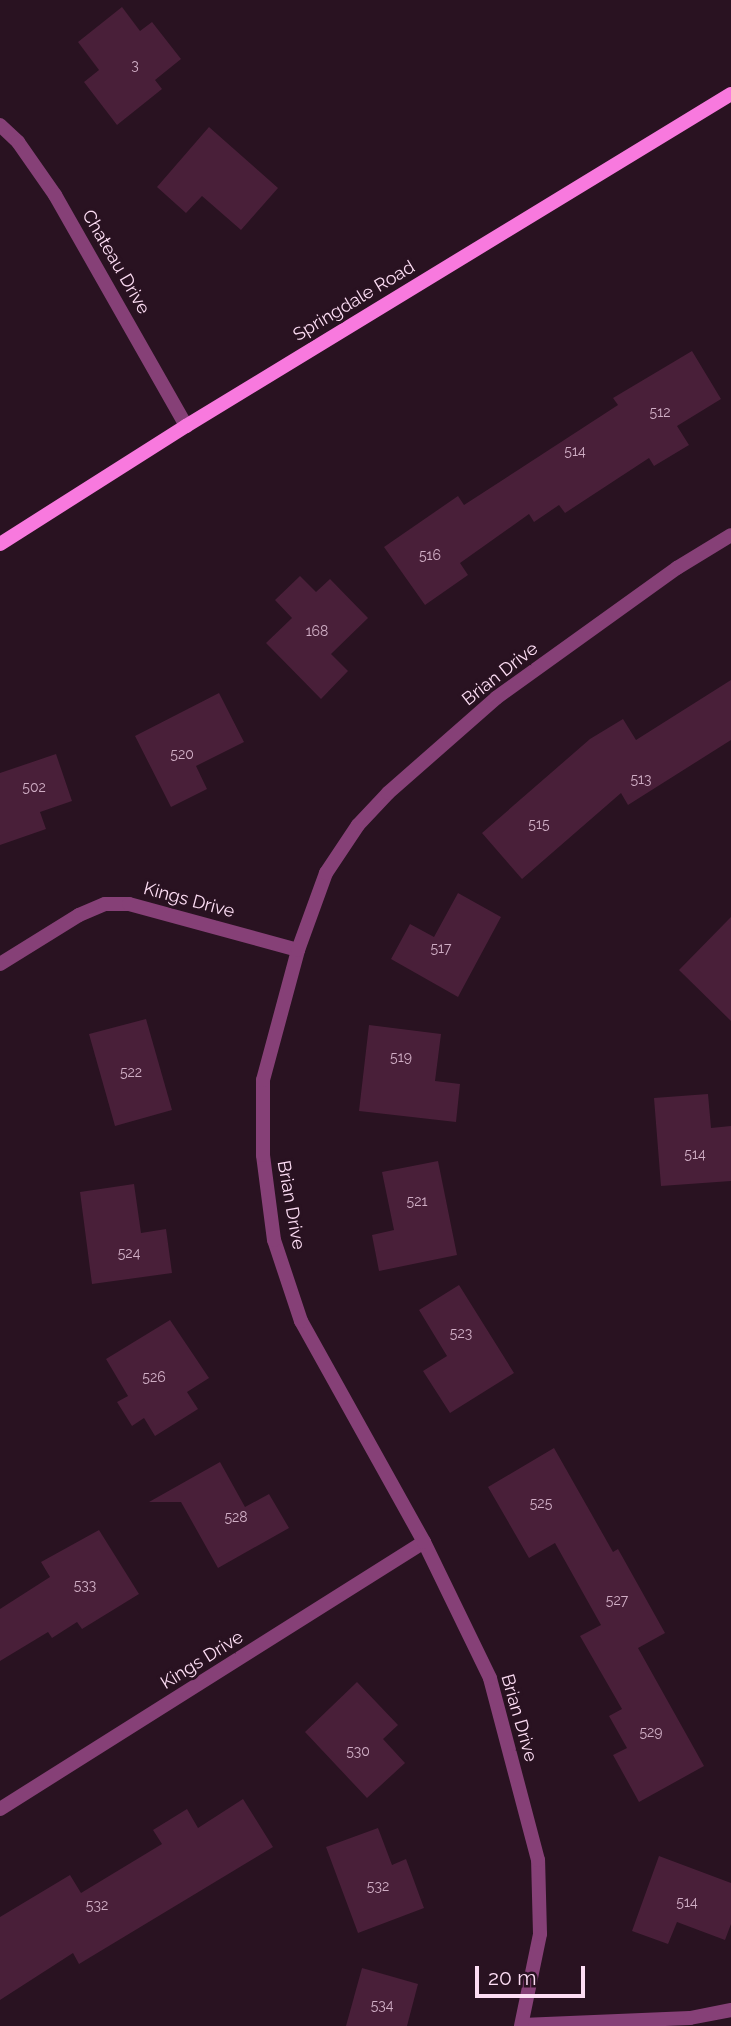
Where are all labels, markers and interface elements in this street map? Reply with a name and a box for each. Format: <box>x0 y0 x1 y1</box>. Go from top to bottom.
house number: 3 <box>131 57 139 73</box>
street label: Chateau Drive <box>77 206 155 318</box>
street label: Springdale Road <box>289 256 419 346</box>
house number: 512 <box>650 404 670 420</box>
house number: 514 <box>564 443 586 459</box>
house number: 516 <box>419 547 441 563</box>
house number: 168 <box>306 623 328 639</box>
street label: Brian Drive <box>458 638 542 710</box>
house number: 520 <box>170 746 194 762</box>
house number: 513 <box>630 771 652 787</box>
house number: 502 <box>22 779 46 795</box>
house number: 515 <box>528 816 550 832</box>
street label: Kings Drive <box>141 877 237 923</box>
house number: 517 <box>430 940 452 956</box>
house number: 519 <box>390 1049 412 1065</box>
house number: 522 <box>120 1064 142 1080</box>
house number: 514 <box>684 1146 706 1162</box>
street label: Brian Drive <box>273 1159 309 1251</box>
house number: 521 <box>407 1193 427 1209</box>
house number: 524 <box>118 1245 140 1261</box>
house number: 523 <box>450 1325 472 1341</box>
house number: 526 <box>142 1369 166 1385</box>
house number: 525 <box>530 1495 552 1511</box>
house number: 528 <box>224 1509 248 1525</box>
house number: 533 <box>74 1577 96 1593</box>
house number: 527 <box>606 1592 628 1608</box>
street label: Kings Drive <box>157 1626 247 1694</box>
street label: Brian Drive <box>496 1672 542 1764</box>
house number: 529 <box>639 1724 663 1740</box>
house number: 530 <box>346 1743 370 1759</box>
house number: 532 <box>367 1878 389 1894</box>
house number: 514 <box>676 1894 698 1910</box>
house number: 532 <box>86 1897 108 1913</box>
scale bar <box>479 1952 589 1996</box>
text: 20 m <box>488 1965 536 1990</box>
house number: 534 <box>371 1997 393 2013</box>

